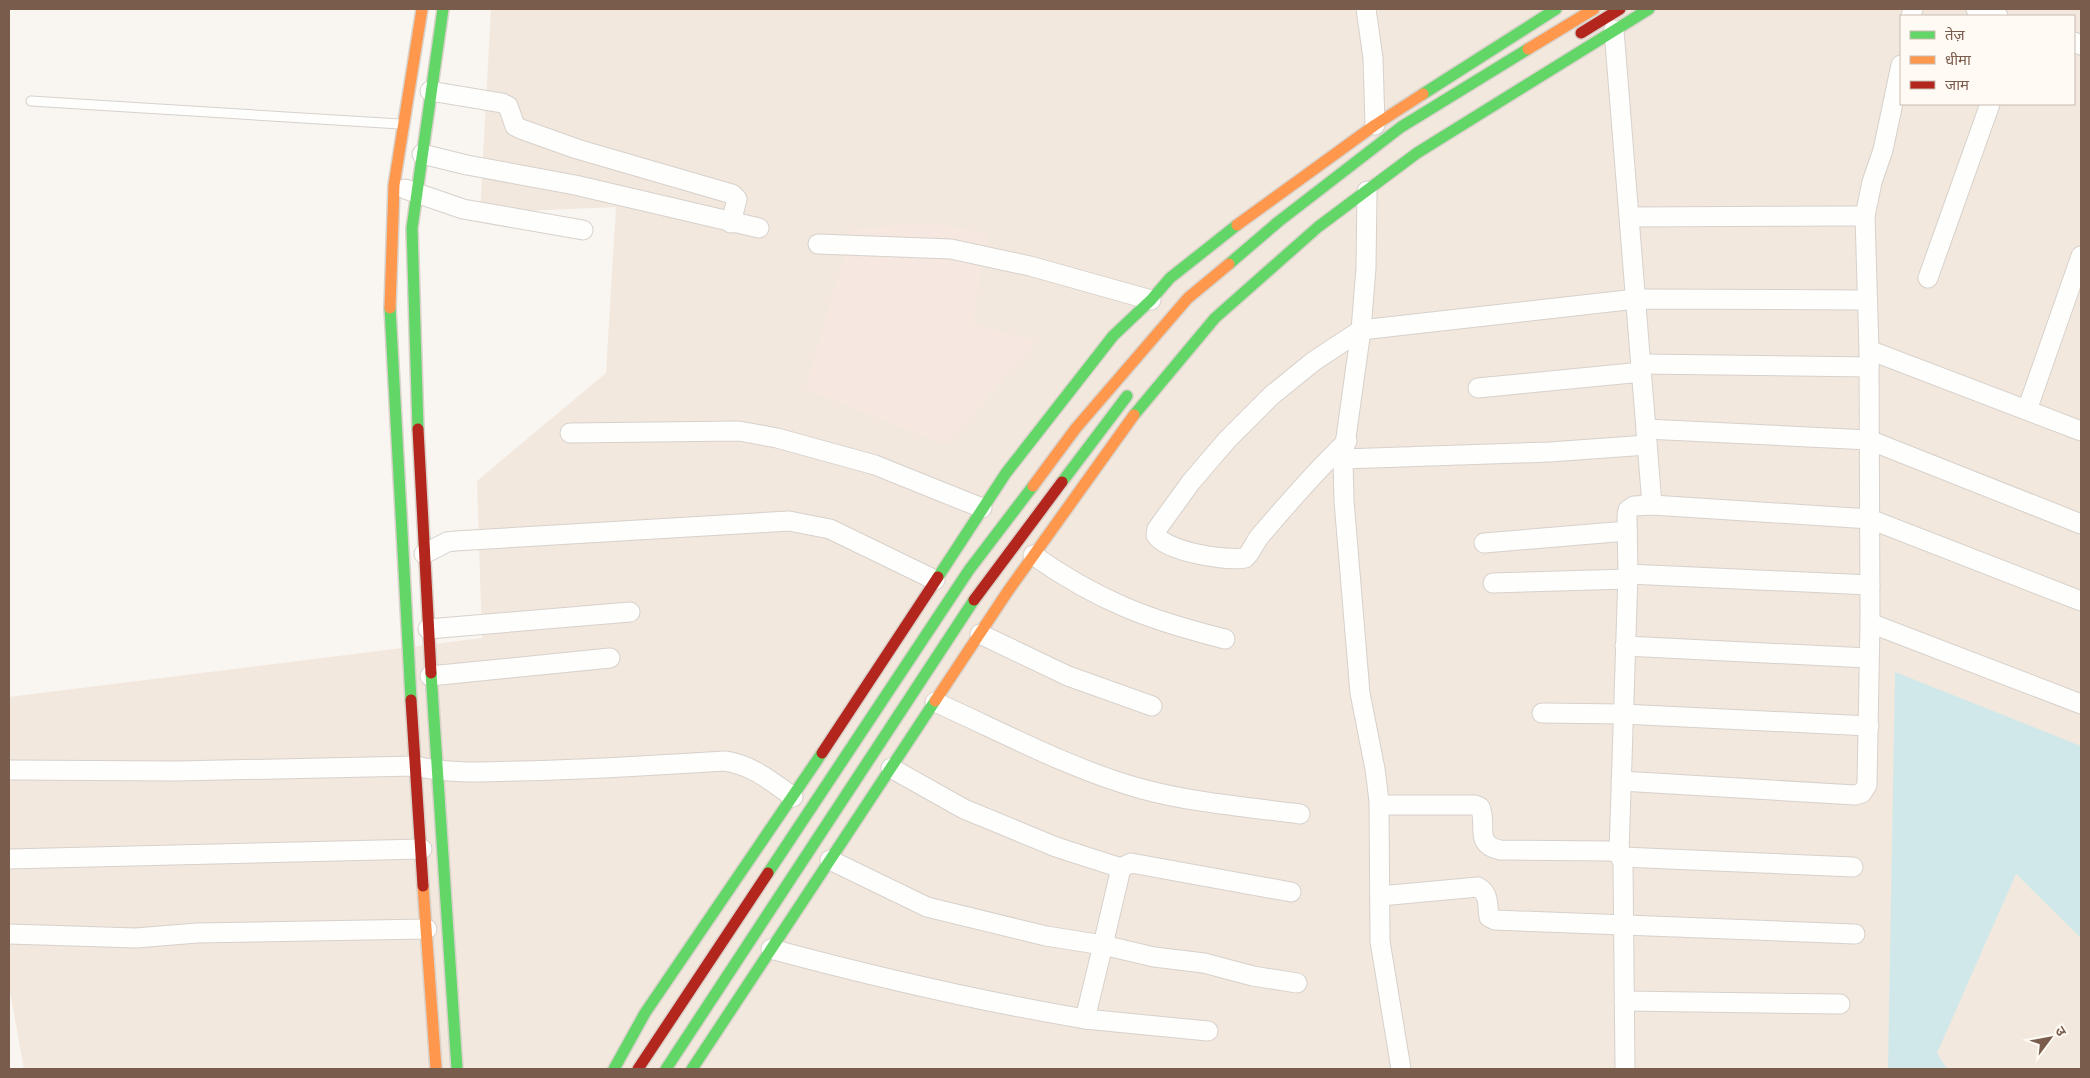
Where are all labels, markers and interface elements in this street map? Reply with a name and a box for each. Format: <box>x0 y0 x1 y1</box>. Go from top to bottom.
legend <box>1900 15 2075 105</box>
text: तेज़ <box>1945 25 1966 43</box>
text: धीमा <box>1945 50 1972 68</box>
text: जाम <box>1945 75 1970 93</box>
north arrow <box>2025 1013 2075 1063</box>
text: उ <box>2052 1023 2071 1040</box>

